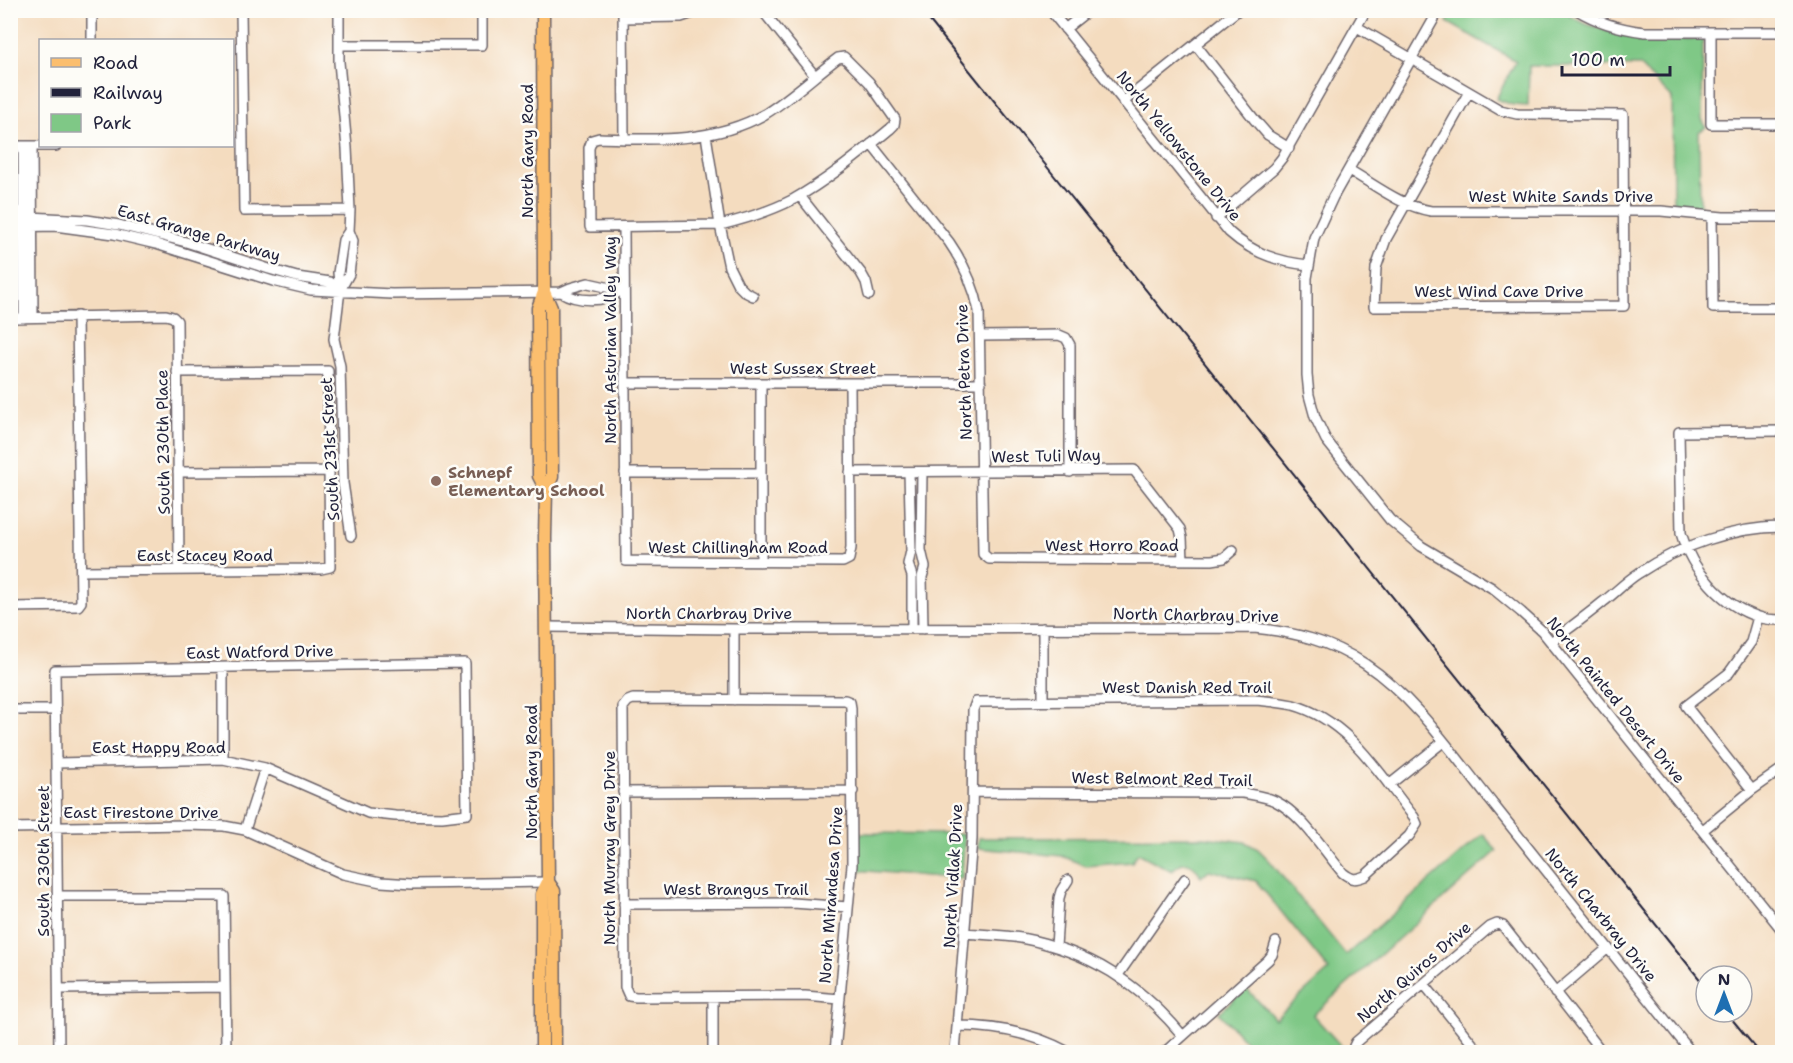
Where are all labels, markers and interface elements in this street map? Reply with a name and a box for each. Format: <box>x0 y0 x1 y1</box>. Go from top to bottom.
legend <box>39 39 234 147</box>
scale bar <box>1562 39 1670 77</box>
text: 100 m <box>1571 48 1625 72</box>
text: Road <box>93 51 138 75</box>
street label: North Yellowstone Drive <box>1112 67 1246 225</box>
text: Railway <box>93 81 163 105</box>
street label: North Gary Road <box>517 84 538 218</box>
text: Park <box>93 111 132 135</box>
street label: West White Sands Drive <box>1469 186 1653 207</box>
street label: East Grange Parkway <box>115 200 283 266</box>
street label: North Asturian Valley Way <box>600 236 621 444</box>
street label: West Wind Cave Drive <box>1414 281 1584 302</box>
street label: North Petra Drive <box>951 304 977 440</box>
street label: West Sussex Street <box>730 358 876 379</box>
street label: South 230th Place <box>151 369 175 515</box>
street label: South 231st Street <box>316 377 344 521</box>
street label: West Tuli Way <box>991 445 1101 467</box>
place label: Schnepf Elementary School <box>448 462 605 501</box>
marker: Schnepf Elementary School <box>429 474 443 488</box>
street label: West Horro Road <box>1045 535 1179 556</box>
street label: West Chillingham Road <box>648 537 828 558</box>
street label: East Stacey Road <box>137 545 273 566</box>
street label: North Charbray Drive <box>626 603 792 624</box>
street label: North Charbray Drive <box>1113 603 1279 627</box>
street label: North Painted Desert Drive <box>1542 612 1690 788</box>
street label: East Watford Drive <box>186 640 334 664</box>
street label: West Danish Red Trail <box>1102 677 1272 698</box>
street label: North Gary Road <box>521 705 542 839</box>
street label: East Happy Road <box>92 737 226 758</box>
street label: North Murray Grey Drive <box>599 751 620 945</box>
street label: West Belmont Red Trail <box>1071 767 1253 791</box>
street label: South 230th Street <box>33 785 54 937</box>
street label: East Firestone Drive <box>63 802 219 823</box>
street label: North Vidlak Drive <box>939 803 967 949</box>
street label: North Mirandesa Drive <box>814 806 848 984</box>
street label: North Charbray Drive <box>1540 844 1662 986</box>
street label: West Brangus Trail <box>663 879 809 900</box>
street label: North Quiros Drive <box>1353 917 1475 1027</box>
north arrow <box>1694 964 1754 1024</box>
text: N <box>1718 969 1730 990</box>

